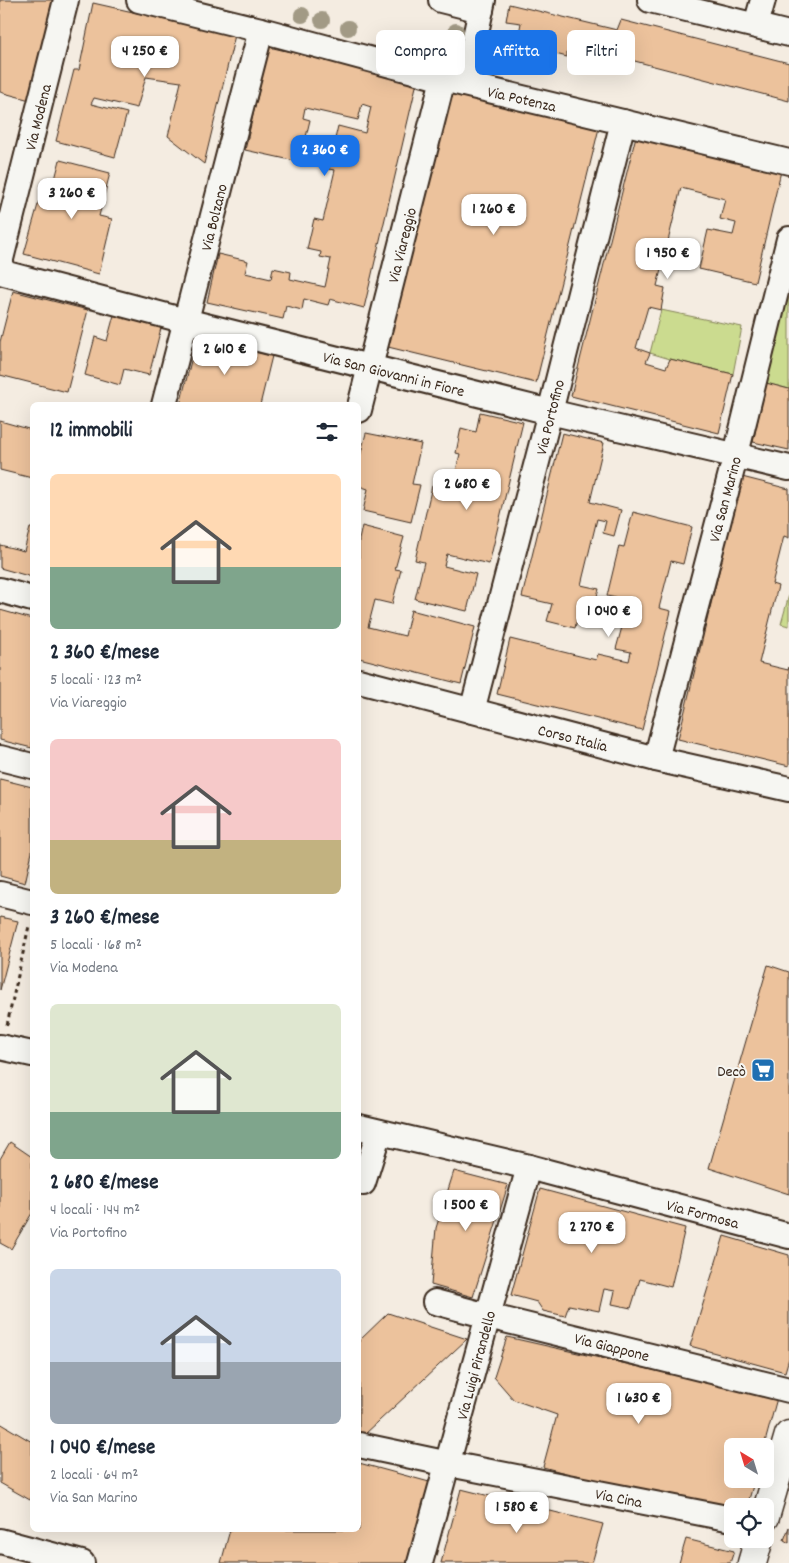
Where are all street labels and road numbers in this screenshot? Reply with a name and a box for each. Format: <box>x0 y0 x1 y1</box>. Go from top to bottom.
street label: Via Modena <box>20 81 59 153</box>
street label: Via Potenza <box>485 81 559 120</box>
street label: Via Bolzano <box>196 182 235 254</box>
street label: Via Viareggio <box>383 205 424 286</box>
street label: Via San Giovanni in Fiore <box>320 347 467 404</box>
street label: Via Portofino <box>531 377 572 458</box>
street label: Via San Marino <box>704 454 749 545</box>
street label: Corso Italia <box>535 720 610 759</box>
street label: Via Formosa <box>663 1195 742 1236</box>
street label: Via Luigi Pirandello <box>452 1309 503 1423</box>
street label: Via Giappone <box>571 1328 651 1369</box>
street label: Via Cina <box>593 1484 645 1515</box>

